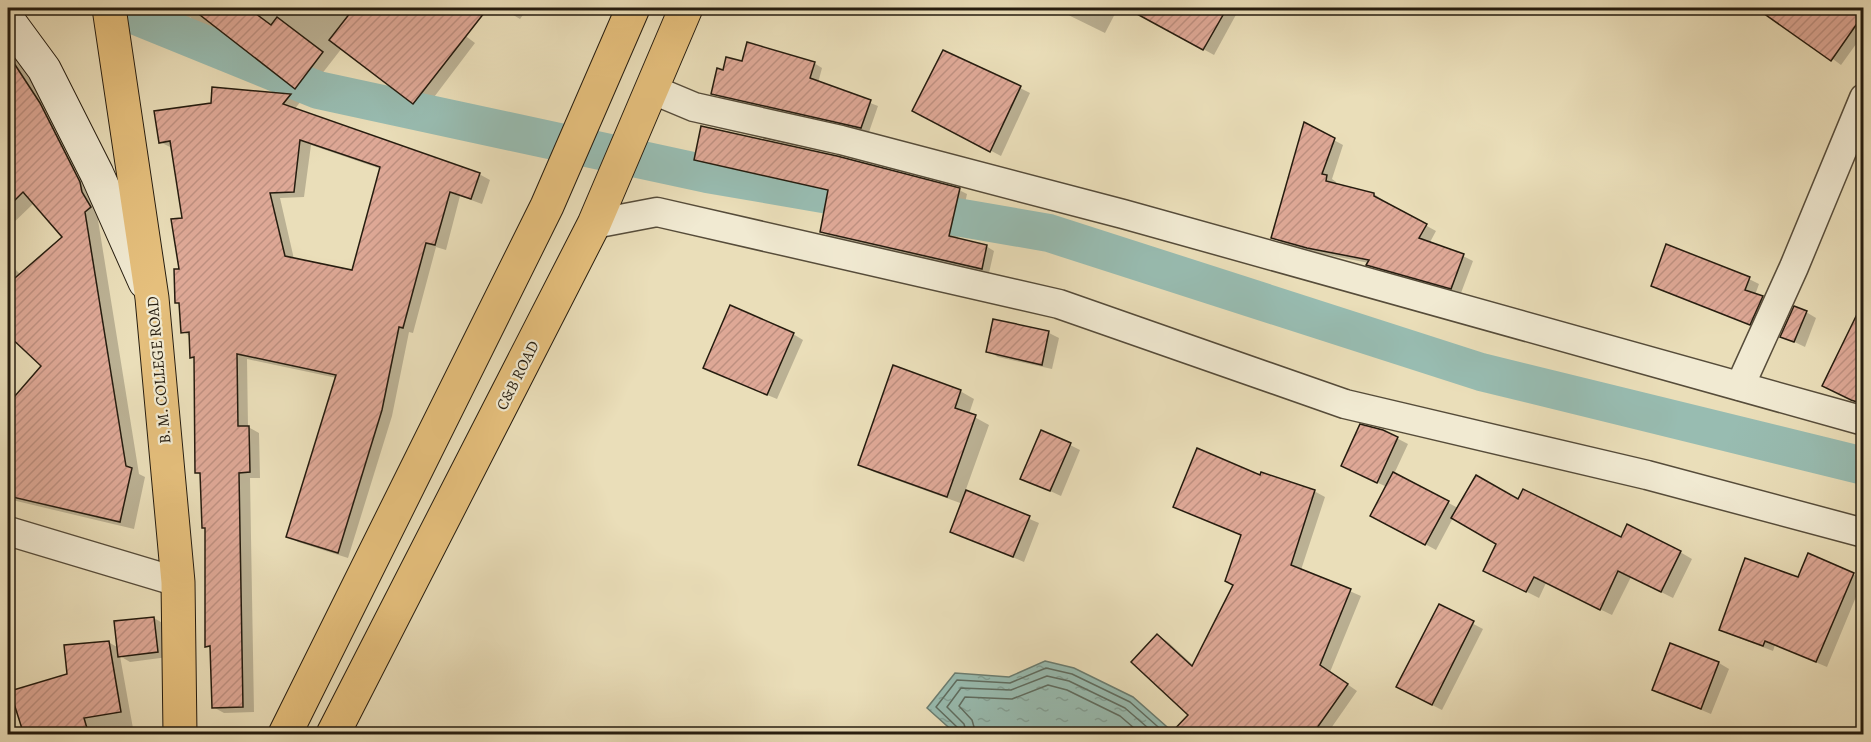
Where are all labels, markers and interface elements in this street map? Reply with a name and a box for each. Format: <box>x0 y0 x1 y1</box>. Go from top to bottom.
street label: B. M. COLLEGE ROAD <box>142 295 176 445</box>
street label: C&B ROAD <box>491 337 545 414</box>

